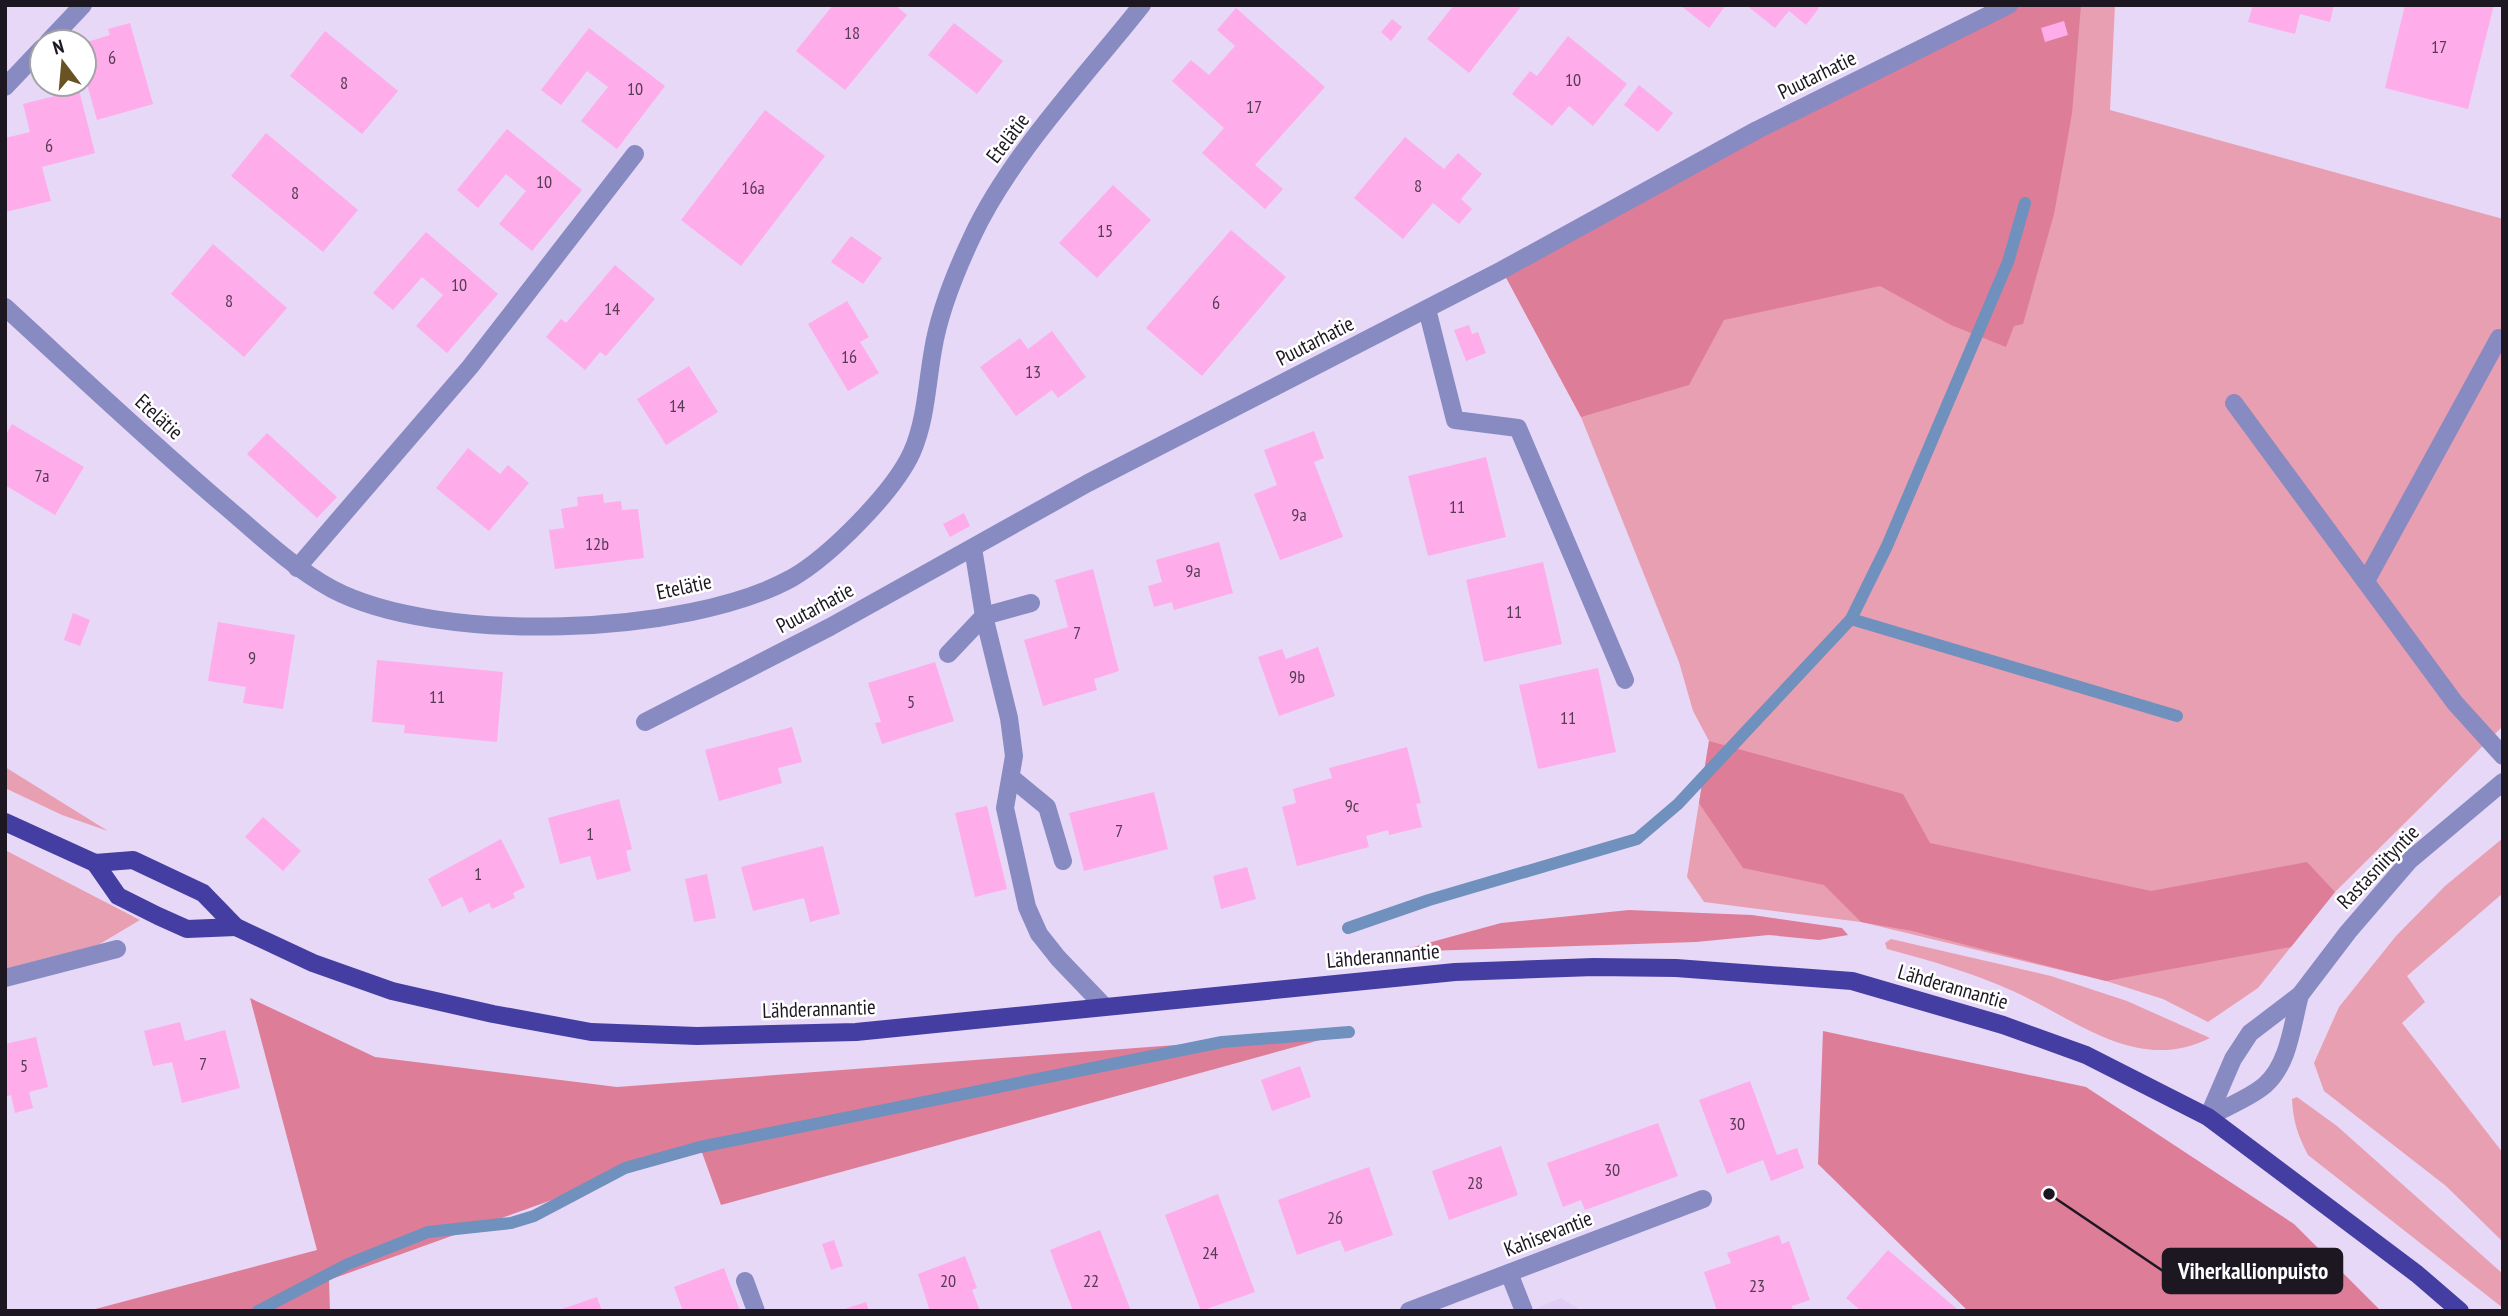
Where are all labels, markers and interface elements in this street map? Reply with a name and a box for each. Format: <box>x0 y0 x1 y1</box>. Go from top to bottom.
house number: 18 <box>844 21 860 44</box>
north arrow <box>28 28 98 98</box>
text: N <box>50 34 67 60</box>
house number: 17 <box>2431 35 2447 58</box>
street label: Puutarhatie <box>1773 44 1860 105</box>
house number: 6 <box>108 46 116 69</box>
house number: 10 <box>1565 68 1581 91</box>
house number: 8 <box>340 71 348 94</box>
house number: 10 <box>627 77 643 100</box>
house number: 17 <box>1246 95 1262 118</box>
street label: Etelätie <box>980 107 1035 168</box>
house number: 6 <box>45 134 53 157</box>
house number: 10 <box>536 170 552 193</box>
house number: 8 <box>1414 174 1422 197</box>
house number: 16a <box>741 176 765 199</box>
house number: 8 <box>291 181 299 204</box>
house number: 15 <box>1097 219 1113 242</box>
house number: 10 <box>451 273 467 296</box>
house number: 8 <box>225 289 233 312</box>
house number: 6 <box>1212 291 1220 314</box>
house number: 14 <box>604 297 620 320</box>
street label: Puutarhatie <box>1271 310 1358 372</box>
house number: 16 <box>841 345 857 368</box>
house number: 13 <box>1025 360 1041 383</box>
street label: Etelätie <box>130 388 189 445</box>
house number: 14 <box>669 394 685 417</box>
house number: 7a <box>34 464 50 487</box>
house number: 11 <box>1449 495 1465 518</box>
house number: 9a <box>1291 503 1307 526</box>
house number: 12b <box>585 532 609 555</box>
house number: 9a <box>1185 559 1201 582</box>
street label: Etelätie <box>654 568 714 605</box>
street label: Puutarhatie <box>771 576 858 639</box>
house number: 11 <box>1506 600 1522 623</box>
house number: 7 <box>1073 621 1081 644</box>
house number: 9 <box>248 646 256 669</box>
house number: 9b <box>1289 665 1305 688</box>
house number: 11 <box>429 685 445 708</box>
house number: 5 <box>907 690 915 713</box>
house number: 11 <box>1560 706 1576 729</box>
house number: 9c <box>1345 794 1360 817</box>
house number: 7 <box>1115 819 1123 842</box>
street label: Rastasniityntie <box>2331 819 2424 914</box>
house number: 1 <box>586 822 594 845</box>
house number: 1 <box>474 862 482 885</box>
street label: Lähderannantie <box>1325 937 1441 974</box>
street label: Lähderannantie <box>1895 958 2011 1015</box>
street label: Lähderannantie <box>762 993 876 1024</box>
house number: 7 <box>199 1052 207 1075</box>
house number: 5 <box>20 1054 28 1077</box>
house number: 30 <box>1729 1112 1745 1135</box>
house number: 30 <box>1604 1158 1620 1181</box>
house number: 28 <box>1467 1171 1483 1194</box>
street label: Kahisevantie <box>1500 1204 1596 1263</box>
house number: 26 <box>1327 1206 1343 1229</box>
house number: 24 <box>1202 1241 1218 1264</box>
callout: Viherkallionpuisto <box>2163 1249 2342 1293</box>
text: Viherkallionpuisto <box>2177 1256 2328 1285</box>
house number: 20 <box>940 1269 956 1292</box>
house number: 22 <box>1083 1269 1099 1292</box>
house number: 23 <box>1749 1274 1765 1297</box>

